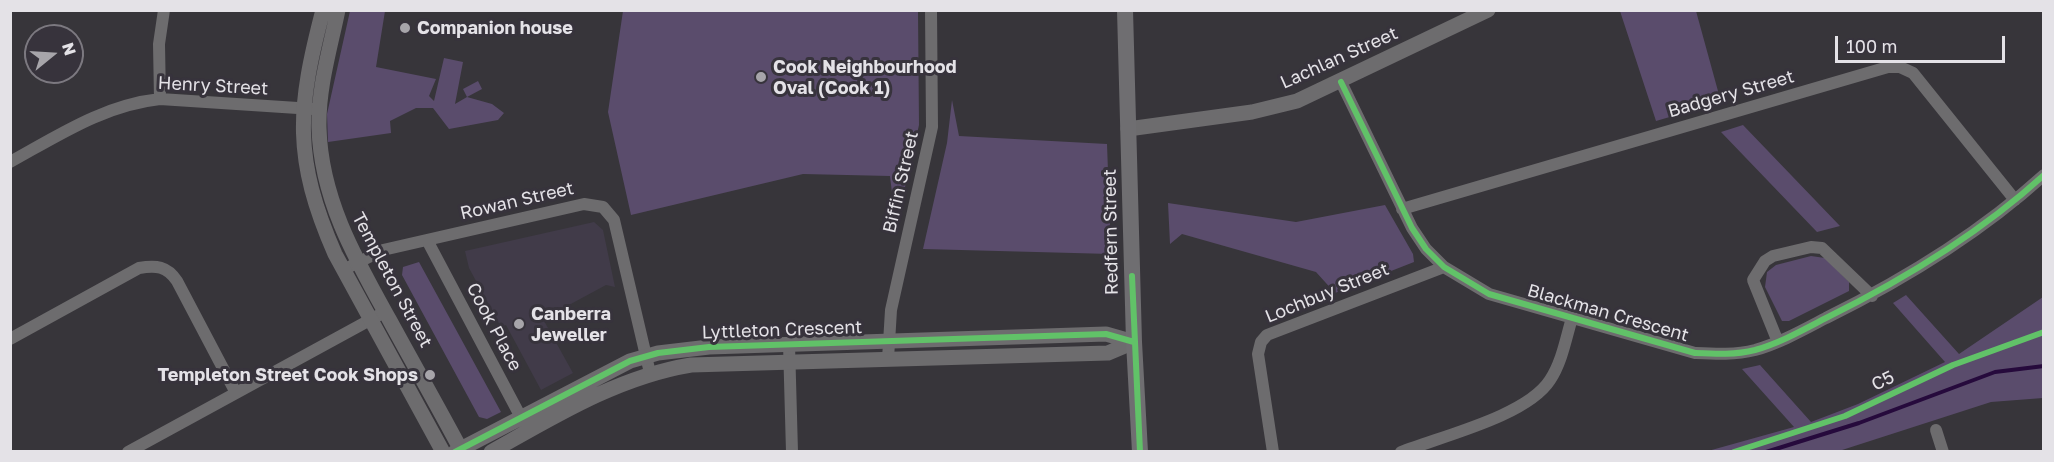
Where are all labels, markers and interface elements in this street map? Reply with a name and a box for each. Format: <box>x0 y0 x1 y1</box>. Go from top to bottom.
place label: Companion house <box>417 17 573 39</box>
marker: Companion house <box>398 21 412 35</box>
street label: Lachlan Street <box>1277 22 1401 94</box>
north arrow <box>24 24 84 84</box>
scale bar <box>1838 24 2008 62</box>
text: 100 m <box>1846 35 1897 57</box>
text: N <box>58 40 81 58</box>
place label: Cook Neighbourhood Oval (Cook 1) <box>773 56 957 98</box>
street label: Badgery Street <box>1665 66 1797 122</box>
marker: Cook Neighbourhood Oval (Cook 1) <box>754 70 768 84</box>
street label: Henry Street <box>157 72 269 100</box>
street label: Biffin Street <box>879 129 923 235</box>
street label: Redfern Street <box>1099 169 1123 295</box>
street label: Rowan Street <box>458 177 576 225</box>
street label: Templeton Street <box>347 209 437 351</box>
street label: Lochbuy Street <box>1262 258 1392 328</box>
street label: Cook Place <box>462 279 526 375</box>
street label: Blackman Crescent <box>1525 280 1691 346</box>
place label: Canberra Jeweller <box>531 303 611 346</box>
street label: Lyttleton Crescent <box>701 316 863 344</box>
marker: Canberra Jeweller <box>512 317 526 331</box>
place label: Templeton Street Cook Shops <box>158 364 418 386</box>
street label: C5 <box>1868 366 1898 396</box>
marker: Templeton Street Cook Shops <box>423 368 437 382</box>

